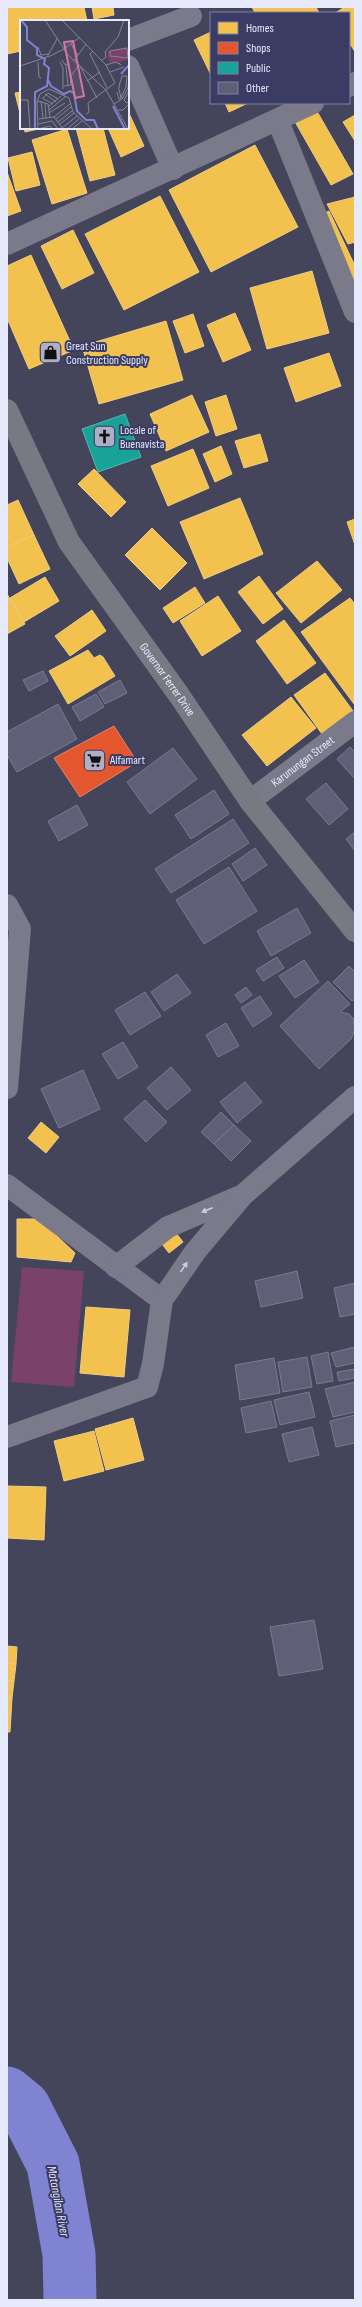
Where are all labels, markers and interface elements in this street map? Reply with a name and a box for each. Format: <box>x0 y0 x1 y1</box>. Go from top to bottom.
legend <box>210 12 350 104</box>
inset map <box>20 20 129 129</box>
text: Homes <box>246 21 274 36</box>
text: Shops <box>246 41 271 56</box>
text: Public <box>246 61 271 76</box>
text: Other <box>246 81 270 96</box>
place label: Great Sun Construction Supply <box>66 339 148 368</box>
shop icon: Great Sun Construction Supply <box>37 340 63 366</box>
place label: Locale of Buenavista <box>120 423 165 452</box>
church icon: Locale of Buenavista <box>91 424 117 450</box>
street label: Governor Ferrer Drive <box>136 640 198 719</box>
street label: Karunungan Street <box>268 733 338 790</box>
supermarket icon: Alfamart <box>82 747 108 773</box>
place label: Alfamart <box>109 753 145 768</box>
one-way arrow <box>201 1208 213 1214</box>
one-way arrow <box>180 1262 188 1273</box>
water label: Matangilan River <box>43 2164 73 2239</box>

